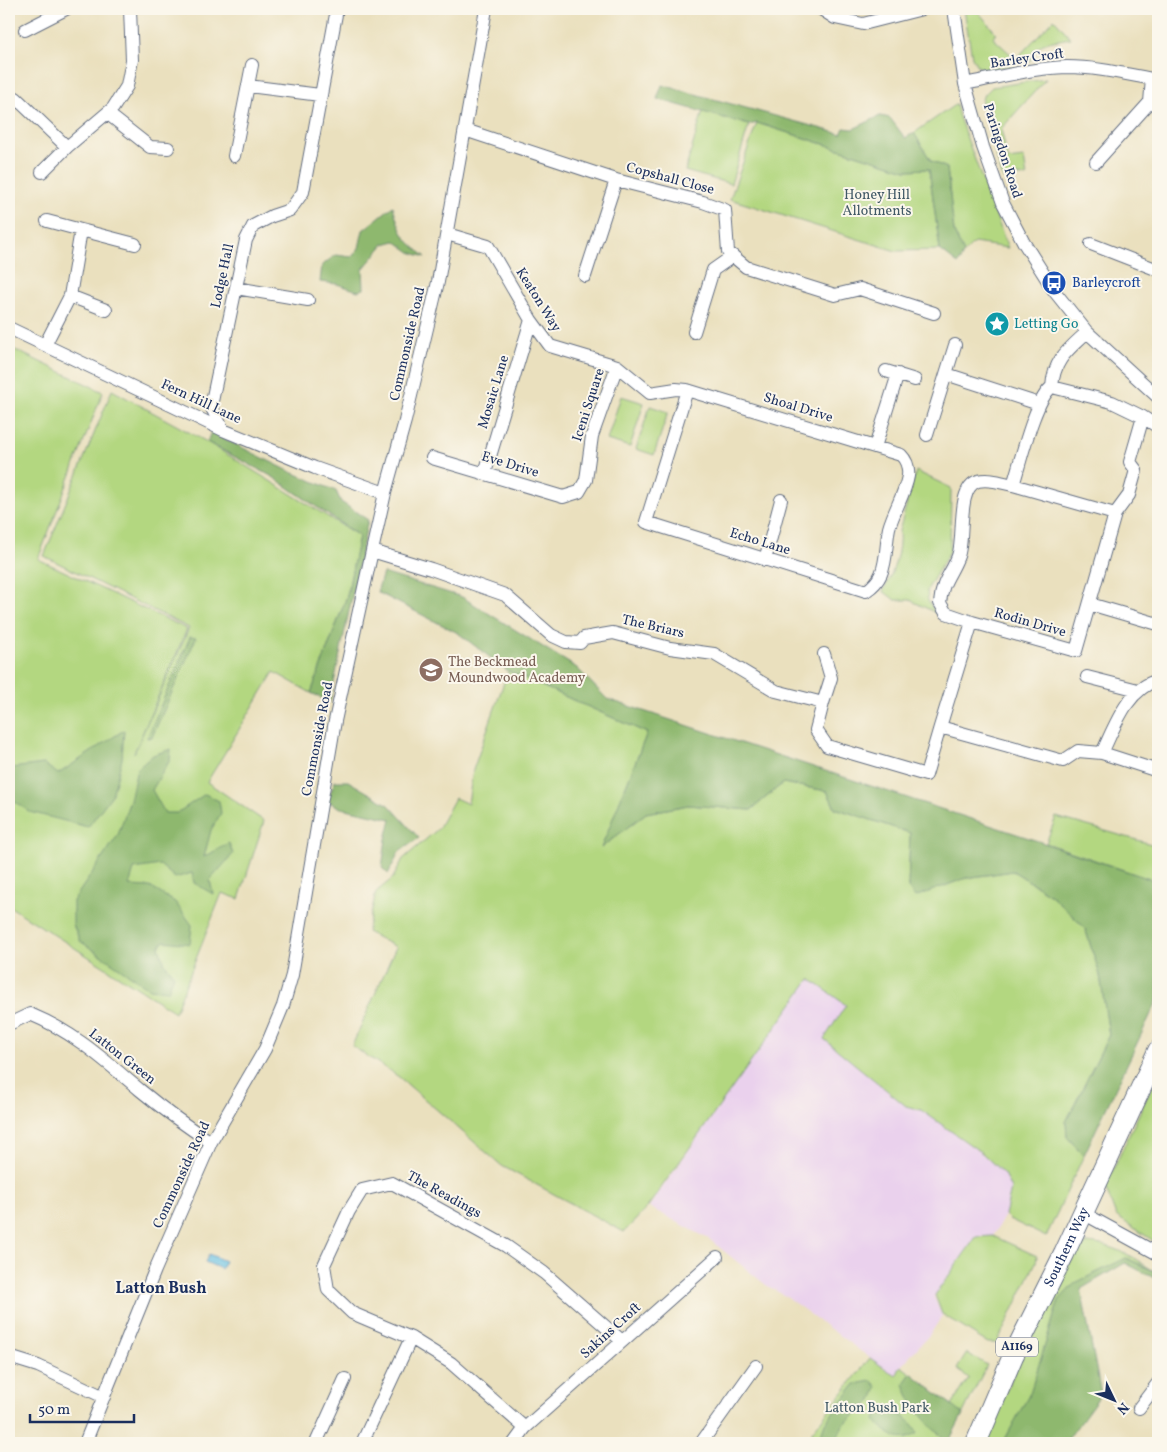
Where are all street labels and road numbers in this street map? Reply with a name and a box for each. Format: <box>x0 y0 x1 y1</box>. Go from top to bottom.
street label: Barley Croft <box>989 44 1065 74</box>
street label: Paringdon Road <box>978 101 1026 201</box>
street label: Copshall Close <box>624 158 717 200</box>
street label: Lodge Hall <box>207 242 239 310</box>
street label: Keaton Way <box>511 264 565 336</box>
street label: Commonside Road <box>386 285 430 403</box>
street label: Mosaic Lane <box>474 352 514 431</box>
street label: Iceni Square <box>568 366 610 444</box>
street label: Fern Hill Lane <box>158 375 245 429</box>
street label: Shoal Drive <box>761 388 835 428</box>
street label: Eve Drive <box>479 447 541 483</box>
street label: Echo Lane <box>727 524 793 560</box>
street label: Rodin Drive <box>992 604 1069 642</box>
street label: The Briars <box>620 611 686 643</box>
street label: Commonside Road <box>298 680 338 798</box>
street label: Latton Green <box>84 1025 160 1089</box>
street label: Commonside Road <box>149 1118 215 1232</box>
street label: The Readings <box>403 1167 485 1223</box>
street label: Southern Way <box>1039 1203 1094 1290</box>
street label: Sakins Croft <box>576 1298 646 1363</box>
road number: A1169 <box>996 1338 1038 1356</box>

